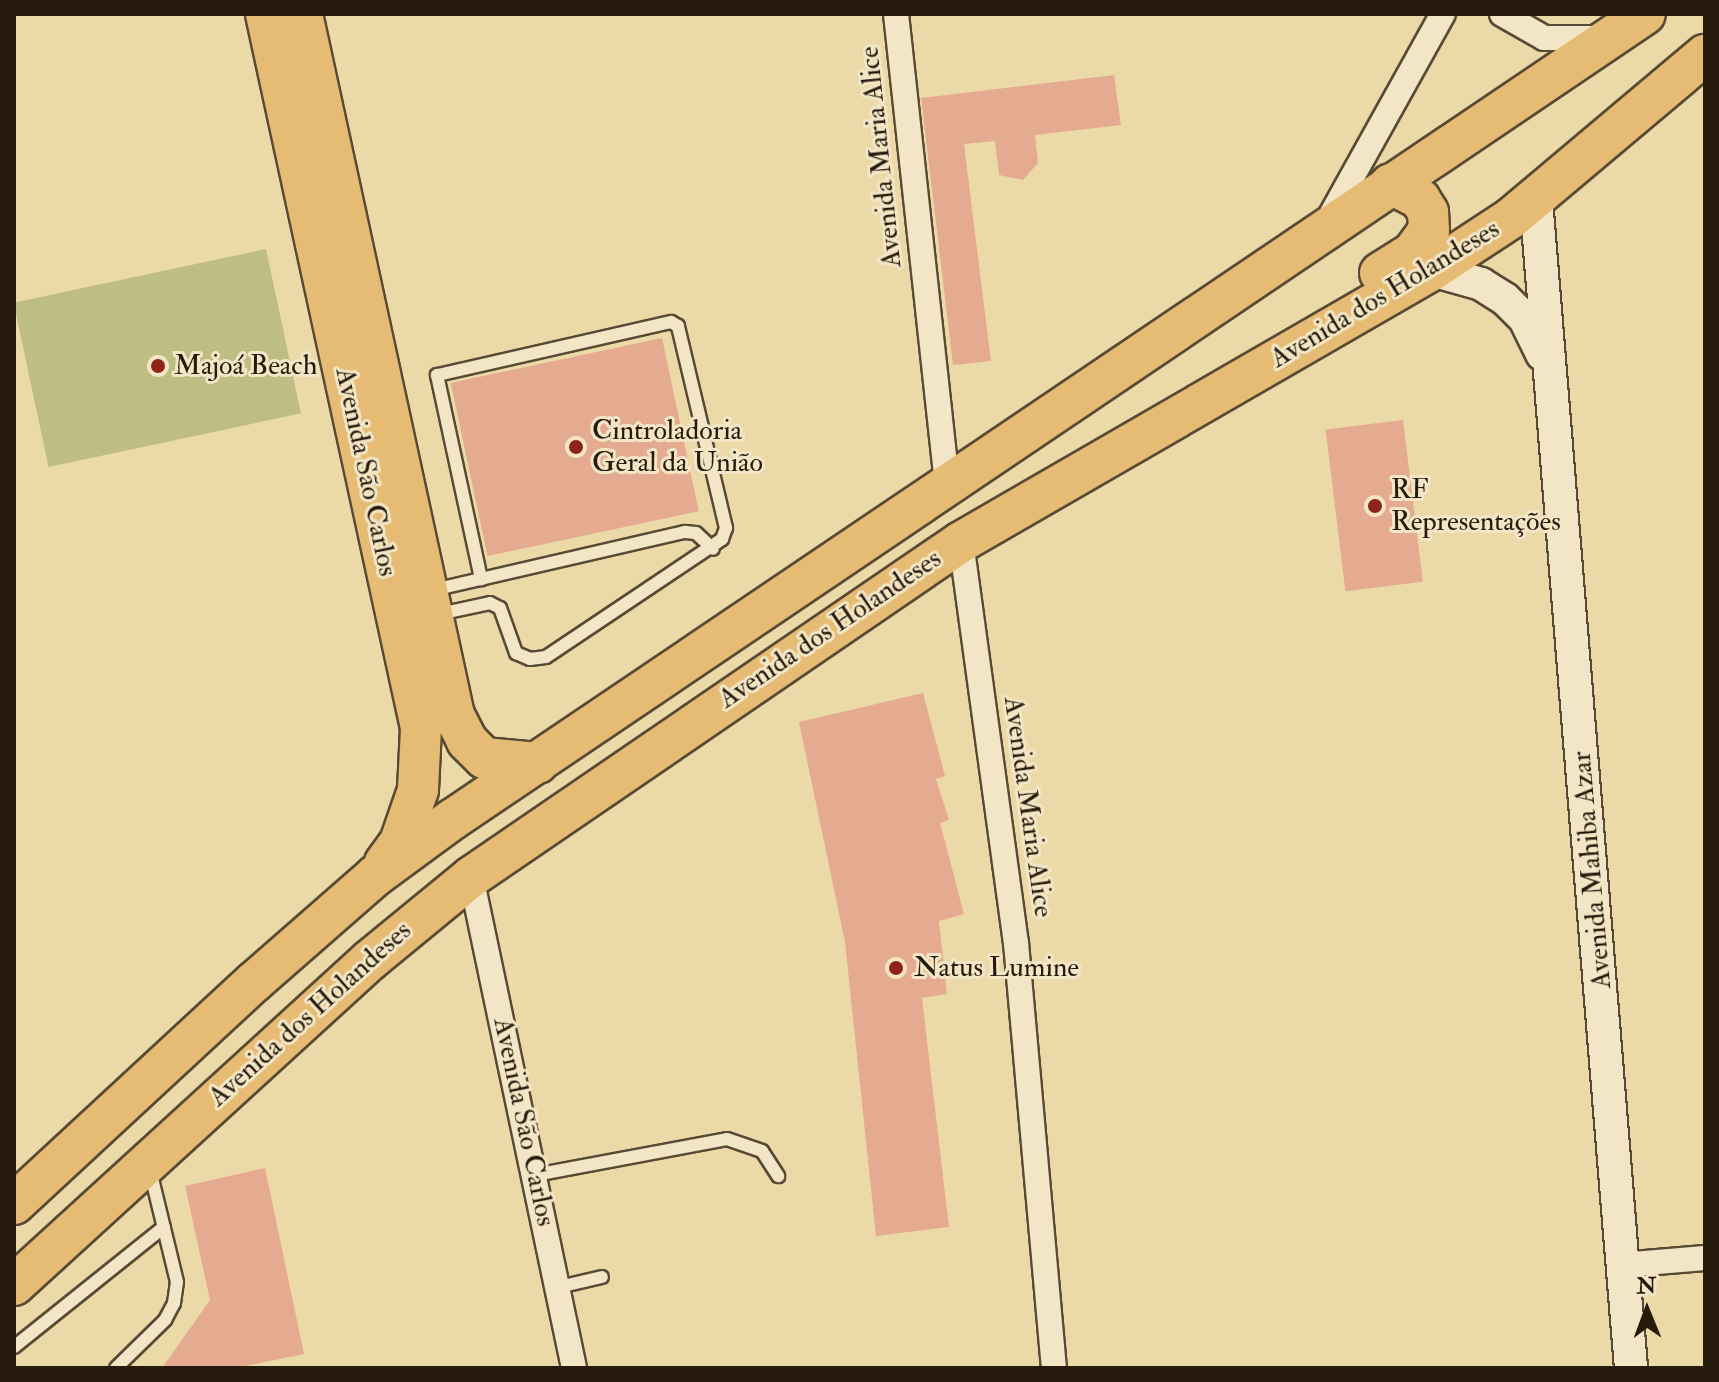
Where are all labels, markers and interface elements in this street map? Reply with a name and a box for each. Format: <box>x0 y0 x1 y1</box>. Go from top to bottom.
street label: Avenida Maria Alice <box>853 45 909 269</box>
street label: Avenida dos Holandeses <box>1264 212 1506 376</box>
place label: Majoá Beach <box>174 349 317 383</box>
marker: Majoá Beach <box>149 357 167 375</box>
street label: Avenida São Carlos <box>327 365 405 579</box>
place label: Cintroladoria Geral da União <box>592 414 763 480</box>
marker: Cintroladoria Geral da União <box>567 438 585 456</box>
place label: RF Representações <box>1391 473 1561 539</box>
marker: RF Representações <box>1366 497 1384 515</box>
street label: Avenida dos Holandeses <box>712 542 948 716</box>
street label: Avenida Maria Alice <box>996 694 1060 920</box>
street label: Avenida Mahiba Azar <box>1565 750 1619 990</box>
street label: Avenida dos Holandeses <box>202 914 418 1114</box>
place label: Natus Lumine <box>914 951 1079 985</box>
marker: Natus Lumine <box>885 957 907 979</box>
street label: Avenida São Carlos <box>485 1015 563 1229</box>
north arrow <box>1607 1270 1687 1350</box>
text: N <box>1636 1272 1657 1300</box>

